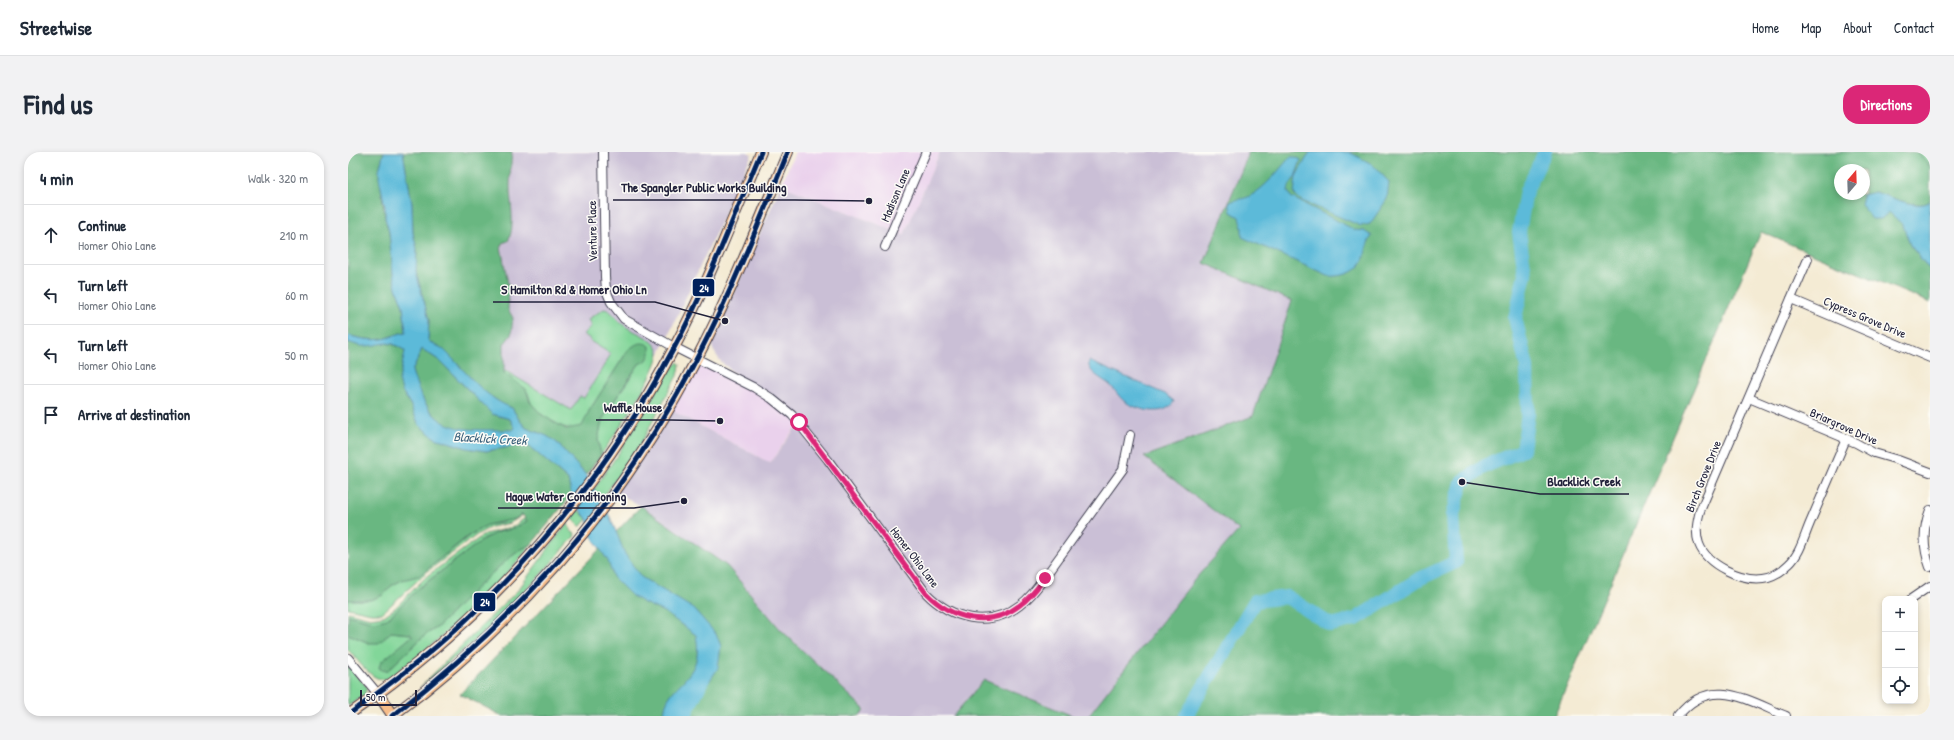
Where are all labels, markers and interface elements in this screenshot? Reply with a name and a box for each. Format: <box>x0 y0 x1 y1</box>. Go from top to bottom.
text: Streetwise <box>20 15 92 41</box>
text: Home <box>1752 18 1779 37</box>
text: Map <box>1801 18 1821 37</box>
text: About <box>1843 18 1872 37</box>
text: Contact <box>1894 18 1934 37</box>
text: Find us <box>24 85 93 123</box>
button: Directions <box>1843 85 1930 124</box>
north arrow <box>1834 164 1870 200</box>
street label: Madison Lane <box>876 166 914 224</box>
text: 4 min <box>40 167 73 190</box>
text: Walk · 320 m <box>248 169 308 187</box>
callout: The Spangler Public Works Building <box>613 175 795 200</box>
text: The Spangler Public Works Building <box>620 178 787 197</box>
street label: Venture Place <box>583 200 601 262</box>
text: Continue <box>78 215 126 236</box>
icon: ahead <box>40 224 62 246</box>
text: 210 m <box>280 226 308 244</box>
text: Homer Ohio Lane <box>78 236 156 254</box>
text: Turn left <box>78 275 128 296</box>
callout: S Hamilton Rd & Homer Ohio Ln <box>493 277 655 302</box>
line badge: 24 <box>692 278 715 297</box>
text: S Hamilton Rd & Homer Ohio Ln <box>501 280 647 298</box>
text: 24 <box>699 281 709 295</box>
icon: left <box>40 284 62 306</box>
text: 60 m <box>285 286 308 304</box>
street label: Cypress Grove Drive <box>1821 292 1909 342</box>
text: Homer Ohio Lane <box>78 296 156 314</box>
text: Turn left <box>78 335 128 356</box>
icon: left <box>40 344 62 366</box>
text: 50 m <box>285 346 308 364</box>
text: Homer Ohio Lane <box>78 356 156 374</box>
callout: Waffle House <box>596 395 670 420</box>
text: Waffle House <box>604 398 663 416</box>
icon: arrive <box>40 404 62 426</box>
text: Arrive at destination <box>78 404 190 425</box>
street label: Briargrove Drive <box>1807 404 1881 449</box>
route start <box>790 413 808 431</box>
water label: Blacklick Creek <box>453 427 529 449</box>
street label: Birch Grove Drive <box>1681 437 1725 514</box>
callout: Blacklick Creek <box>1540 469 1629 494</box>
text: Blacklick Creek <box>1547 472 1621 490</box>
callout: Hague Water Conditioning <box>498 483 634 508</box>
text: Hague Water Conditioning <box>506 487 626 506</box>
street label: Homer Ohio Lane <box>887 523 944 591</box>
route end <box>1036 569 1054 587</box>
line badge: 24 <box>473 592 496 612</box>
text: 24 <box>480 595 490 609</box>
map controls <box>1882 596 1918 704</box>
button: + <box>1882 596 1918 632</box>
button: − <box>1882 632 1918 668</box>
button: locate <box>1882 668 1918 704</box>
scale bar <box>360 688 417 707</box>
text: 50 m <box>366 690 386 704</box>

